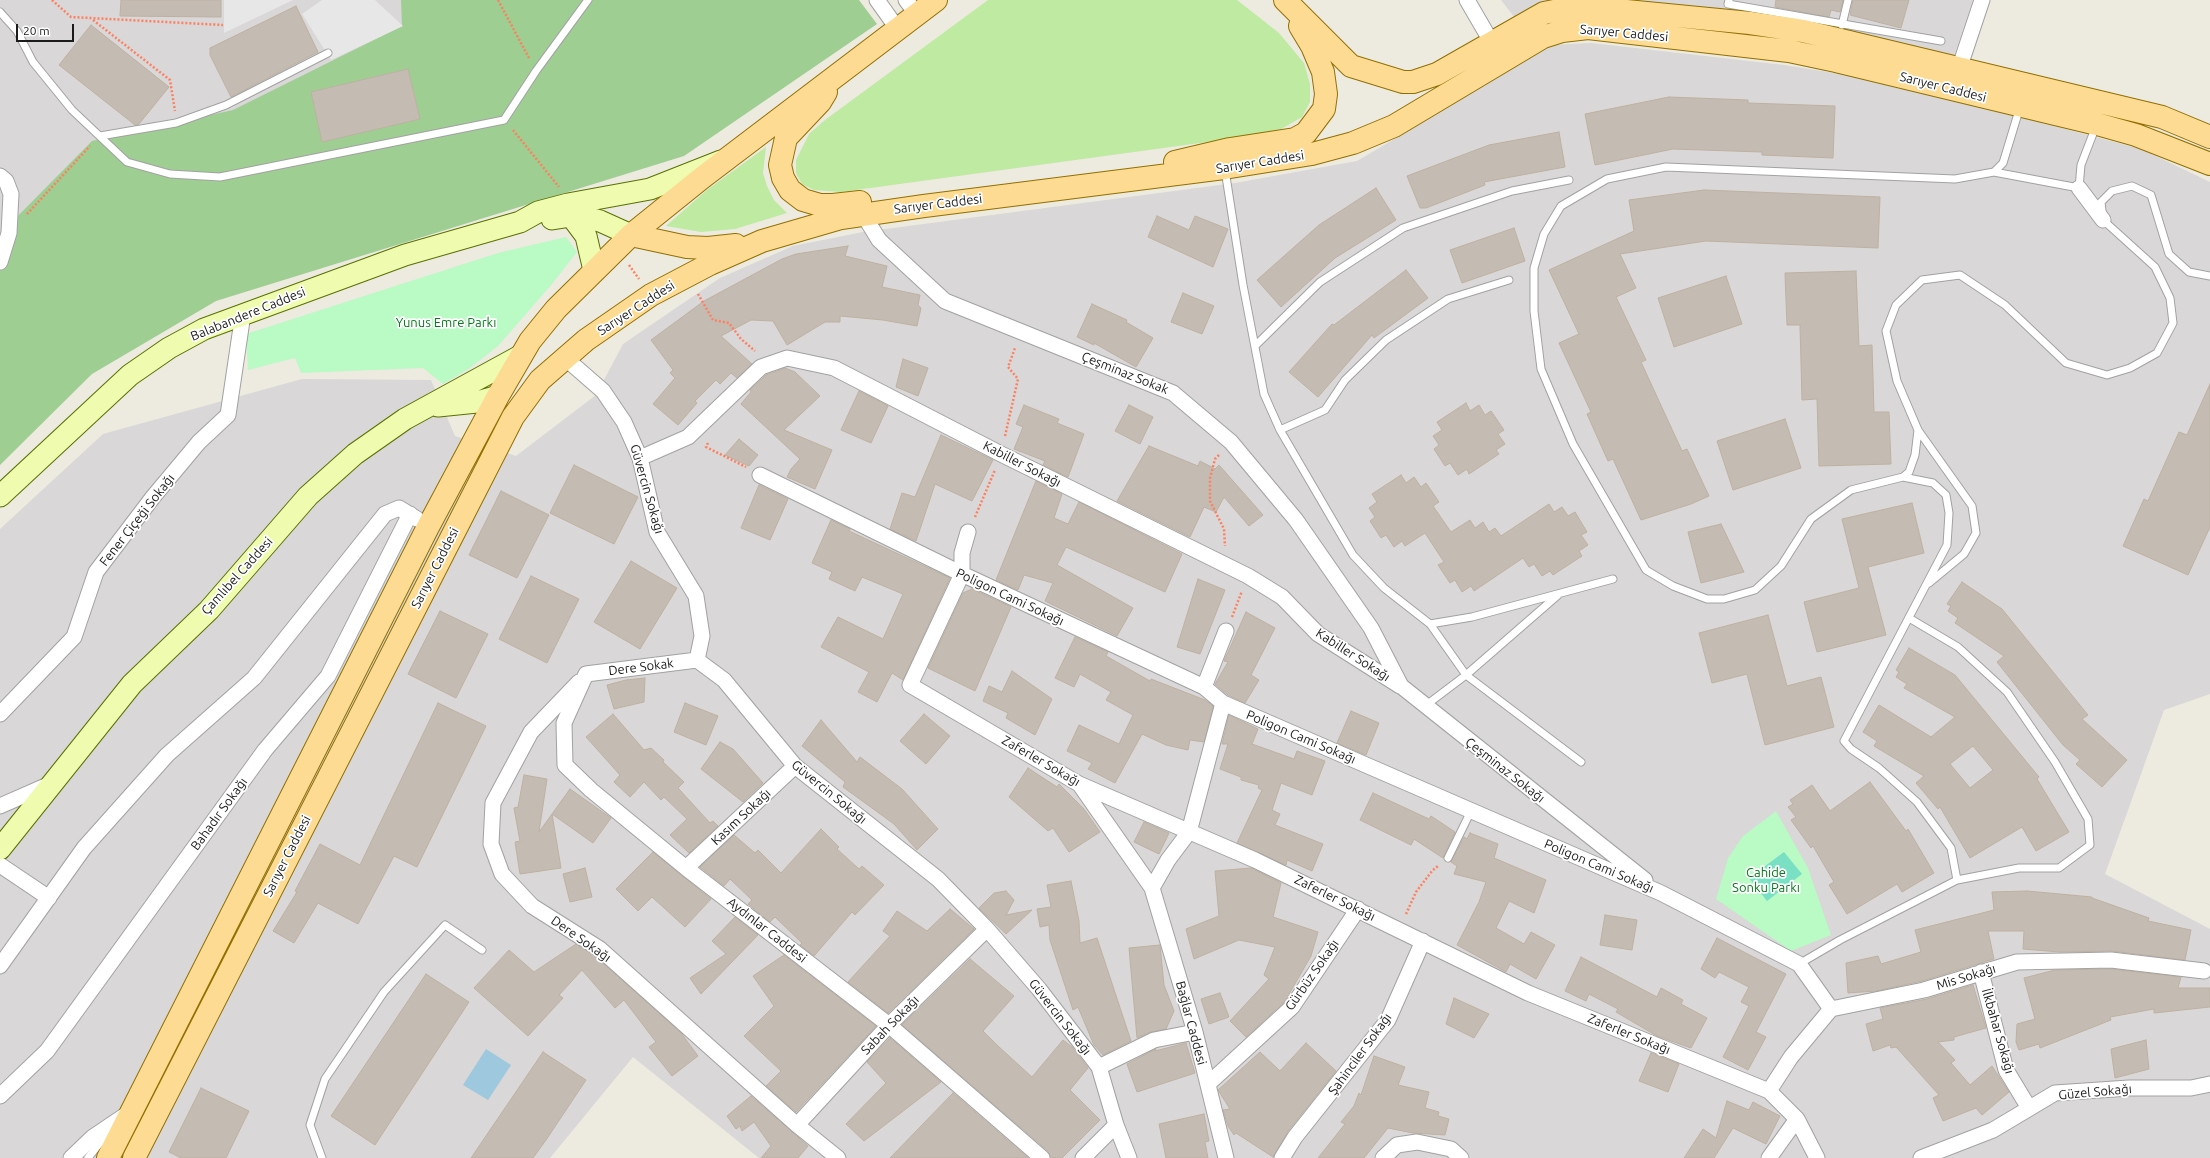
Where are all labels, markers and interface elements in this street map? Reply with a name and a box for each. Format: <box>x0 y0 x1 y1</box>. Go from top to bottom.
scale bar <box>18 16 76 42</box>
street label: Sarıyer Caddesi <box>1579 21 1669 45</box>
text: 20 m <box>23 24 50 37</box>
street label: Sarıyer Caddesi <box>1898 69 1988 105</box>
street label: Sarıyer Caddesi <box>1215 147 1305 177</box>
street label: Sarıyer Caddesi <box>893 191 983 217</box>
street label: Sarıyer Caddesi <box>595 277 677 339</box>
street label: Balabandere Caddesi <box>188 284 308 344</box>
park label: Yunus Emre Parkı <box>396 315 496 331</box>
street label: Çeşminaz Sokak <box>1079 348 1171 398</box>
street label: Kabiller Sokağı <box>980 438 1064 490</box>
street label: Güvercin Sokağı <box>627 442 667 536</box>
street label: Fener Çiçeği Sokağı <box>96 471 178 569</box>
street label: Sarıyer Caddesi <box>408 525 462 611</box>
street label: Çamlıbel Caddesi <box>198 534 276 618</box>
street label: Poligon Cami Sokağı <box>953 565 1067 629</box>
street label: Kabiller Sokağı <box>1313 625 1393 685</box>
street label: Dere Sokak <box>607 655 675 679</box>
street label: Poligon Cami Sokağı <box>1244 707 1358 767</box>
street label: Zaferler Sokağı <box>999 732 1083 790</box>
street label: Çeşminaz Sokağı <box>1462 734 1548 806</box>
street label: Güvercin Sokağı <box>788 757 870 827</box>
street label: Bahadır Sokağı <box>187 775 251 853</box>
street label: Kasım Sokağı <box>708 785 774 849</box>
street label: Sarıyer Caddesi <box>260 813 314 899</box>
street label: Poligon Cami Sokağı <box>1542 836 1656 896</box>
park label: Cahide Sonku Parkı <box>1732 865 1800 896</box>
street label: Zaferler Sokağı <box>1292 872 1378 924</box>
street label: Aydınlar Caddesi <box>724 894 810 966</box>
street label: Dere Sokağı <box>548 913 614 965</box>
street label: Gürbüz Sokağı <box>1282 936 1342 1014</box>
street label: Mis Sokağı <box>1934 961 1998 993</box>
street label: Güvercin Sokağı <box>1025 976 1095 1058</box>
street label: Bağlar Caddesi <box>1172 979 1210 1067</box>
street label: İlkbahar Sokağı <box>1978 987 2018 1075</box>
street label: Sabah Sokağı <box>858 992 922 1058</box>
street label: Şahinciler Sokağı <box>1325 1010 1395 1098</box>
street label: Zaferler Sokağı <box>1585 1010 1673 1058</box>
street label: Güzel Sokağı <box>2058 1081 2132 1103</box>

